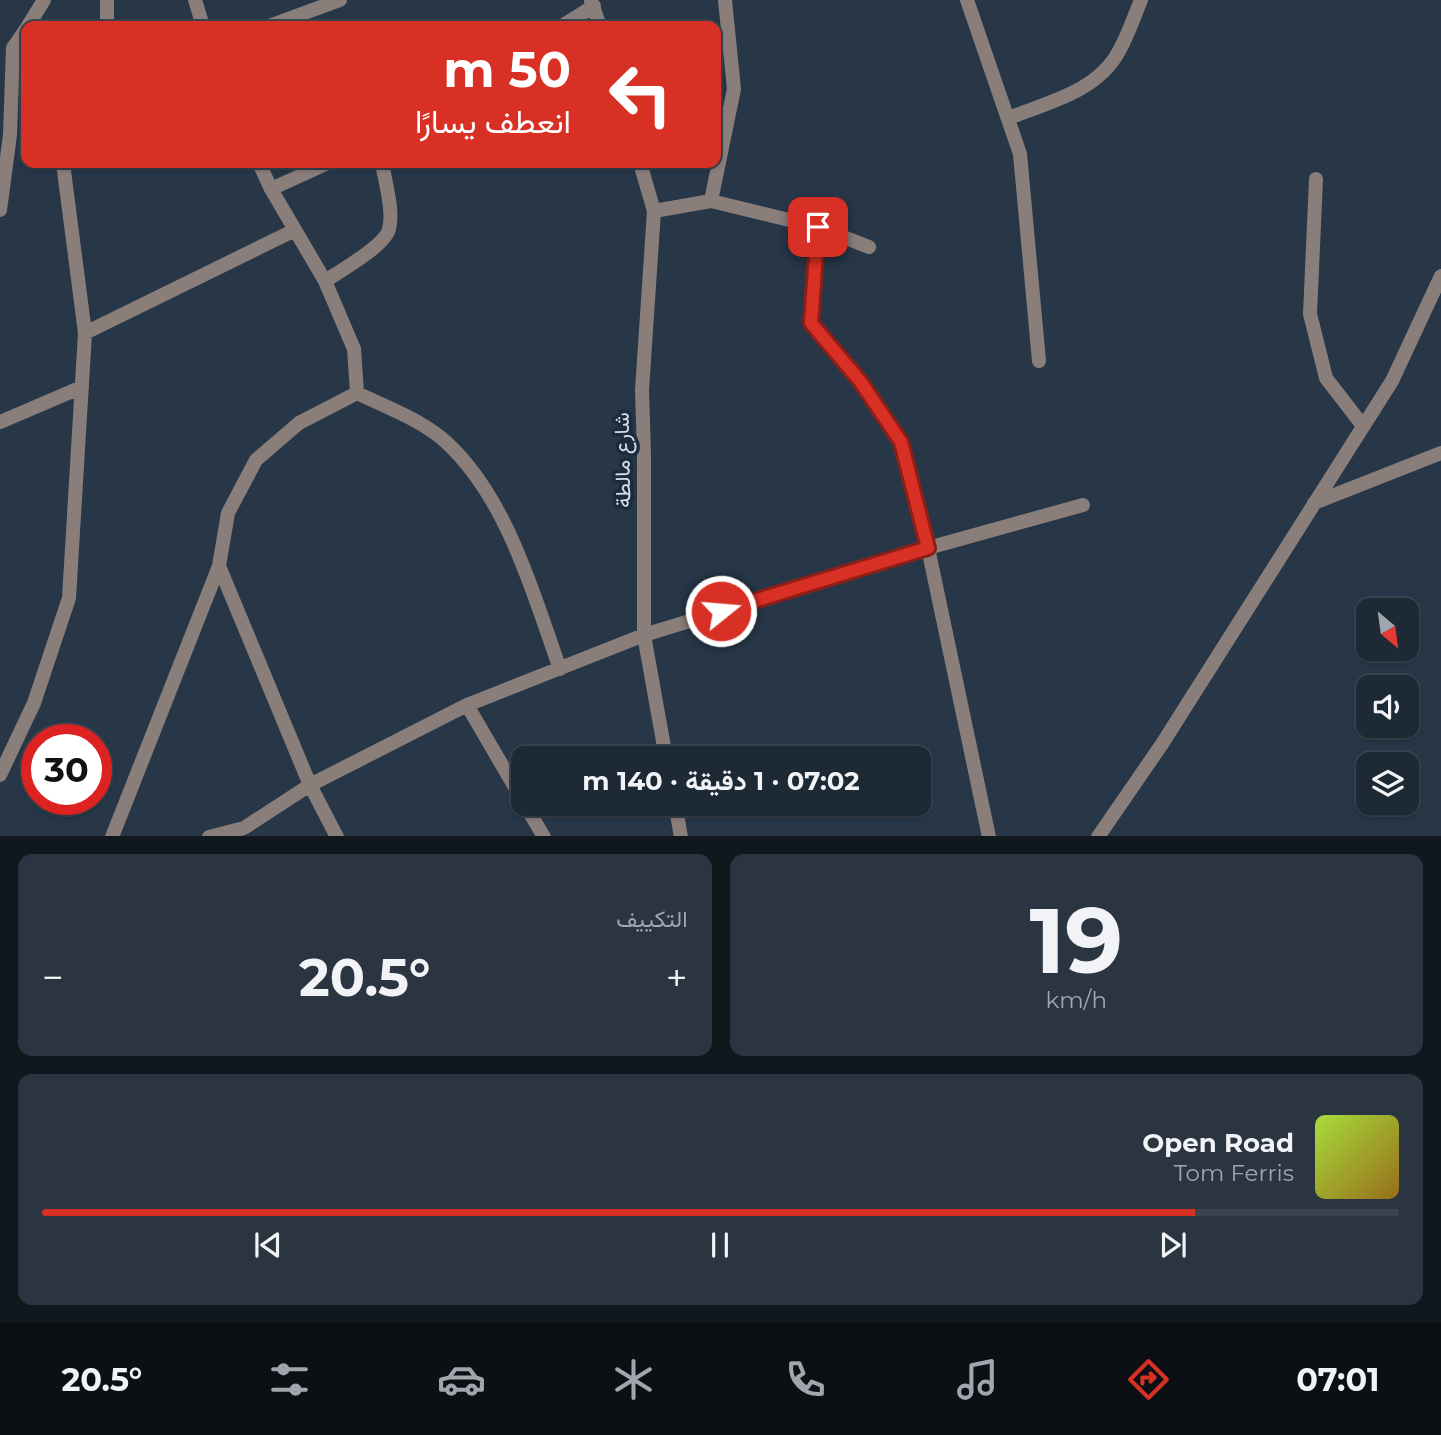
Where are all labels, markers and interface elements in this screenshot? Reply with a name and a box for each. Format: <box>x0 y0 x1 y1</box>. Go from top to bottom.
text: 50 m <box>443 40 571 99</box>
icon: left <box>595 49 686 140</box>
text: انعطف يسارًا <box>415 102 571 141</box>
pin <box>788 197 848 257</box>
icon: arrive <box>799 208 837 246</box>
street label: شارع مالطة <box>609 412 637 508</box>
position arrow <box>684 574 758 648</box>
north arrow <box>1356 598 1419 662</box>
map controls <box>1356 598 1419 815</box>
button: sound <box>1356 675 1419 738</box>
speed limit sign: 30 <box>21 724 112 815</box>
button: layers <box>1356 752 1419 815</box>
text: 07:02 · 1 دقيقة · 140 m <box>582 765 860 797</box>
text: 19 <box>1029 885 1123 996</box>
text: التكييف <box>616 905 688 933</box>
text: 20.5° <box>299 946 430 1009</box>
text: − <box>42 954 64 1001</box>
text: + <box>666 954 687 1001</box>
text: km/h <box>1046 986 1107 1014</box>
text: Open Road <box>1142 1127 1294 1159</box>
text: Tom Ferris <box>1174 1159 1294 1187</box>
icon: previous <box>249 1226 287 1264</box>
icon: pause <box>701 1226 739 1264</box>
icon: next <box>1154 1226 1192 1264</box>
icon: filters <box>265 1355 314 1404</box>
icon: car <box>437 1355 486 1404</box>
icon: climate <box>609 1355 658 1404</box>
icon: phone <box>781 1355 830 1404</box>
icon: music <box>953 1355 1002 1404</box>
icon: directions <box>1124 1355 1173 1404</box>
text: 20.5° <box>61 1360 142 1399</box>
text: 07:01 <box>1296 1360 1380 1399</box>

